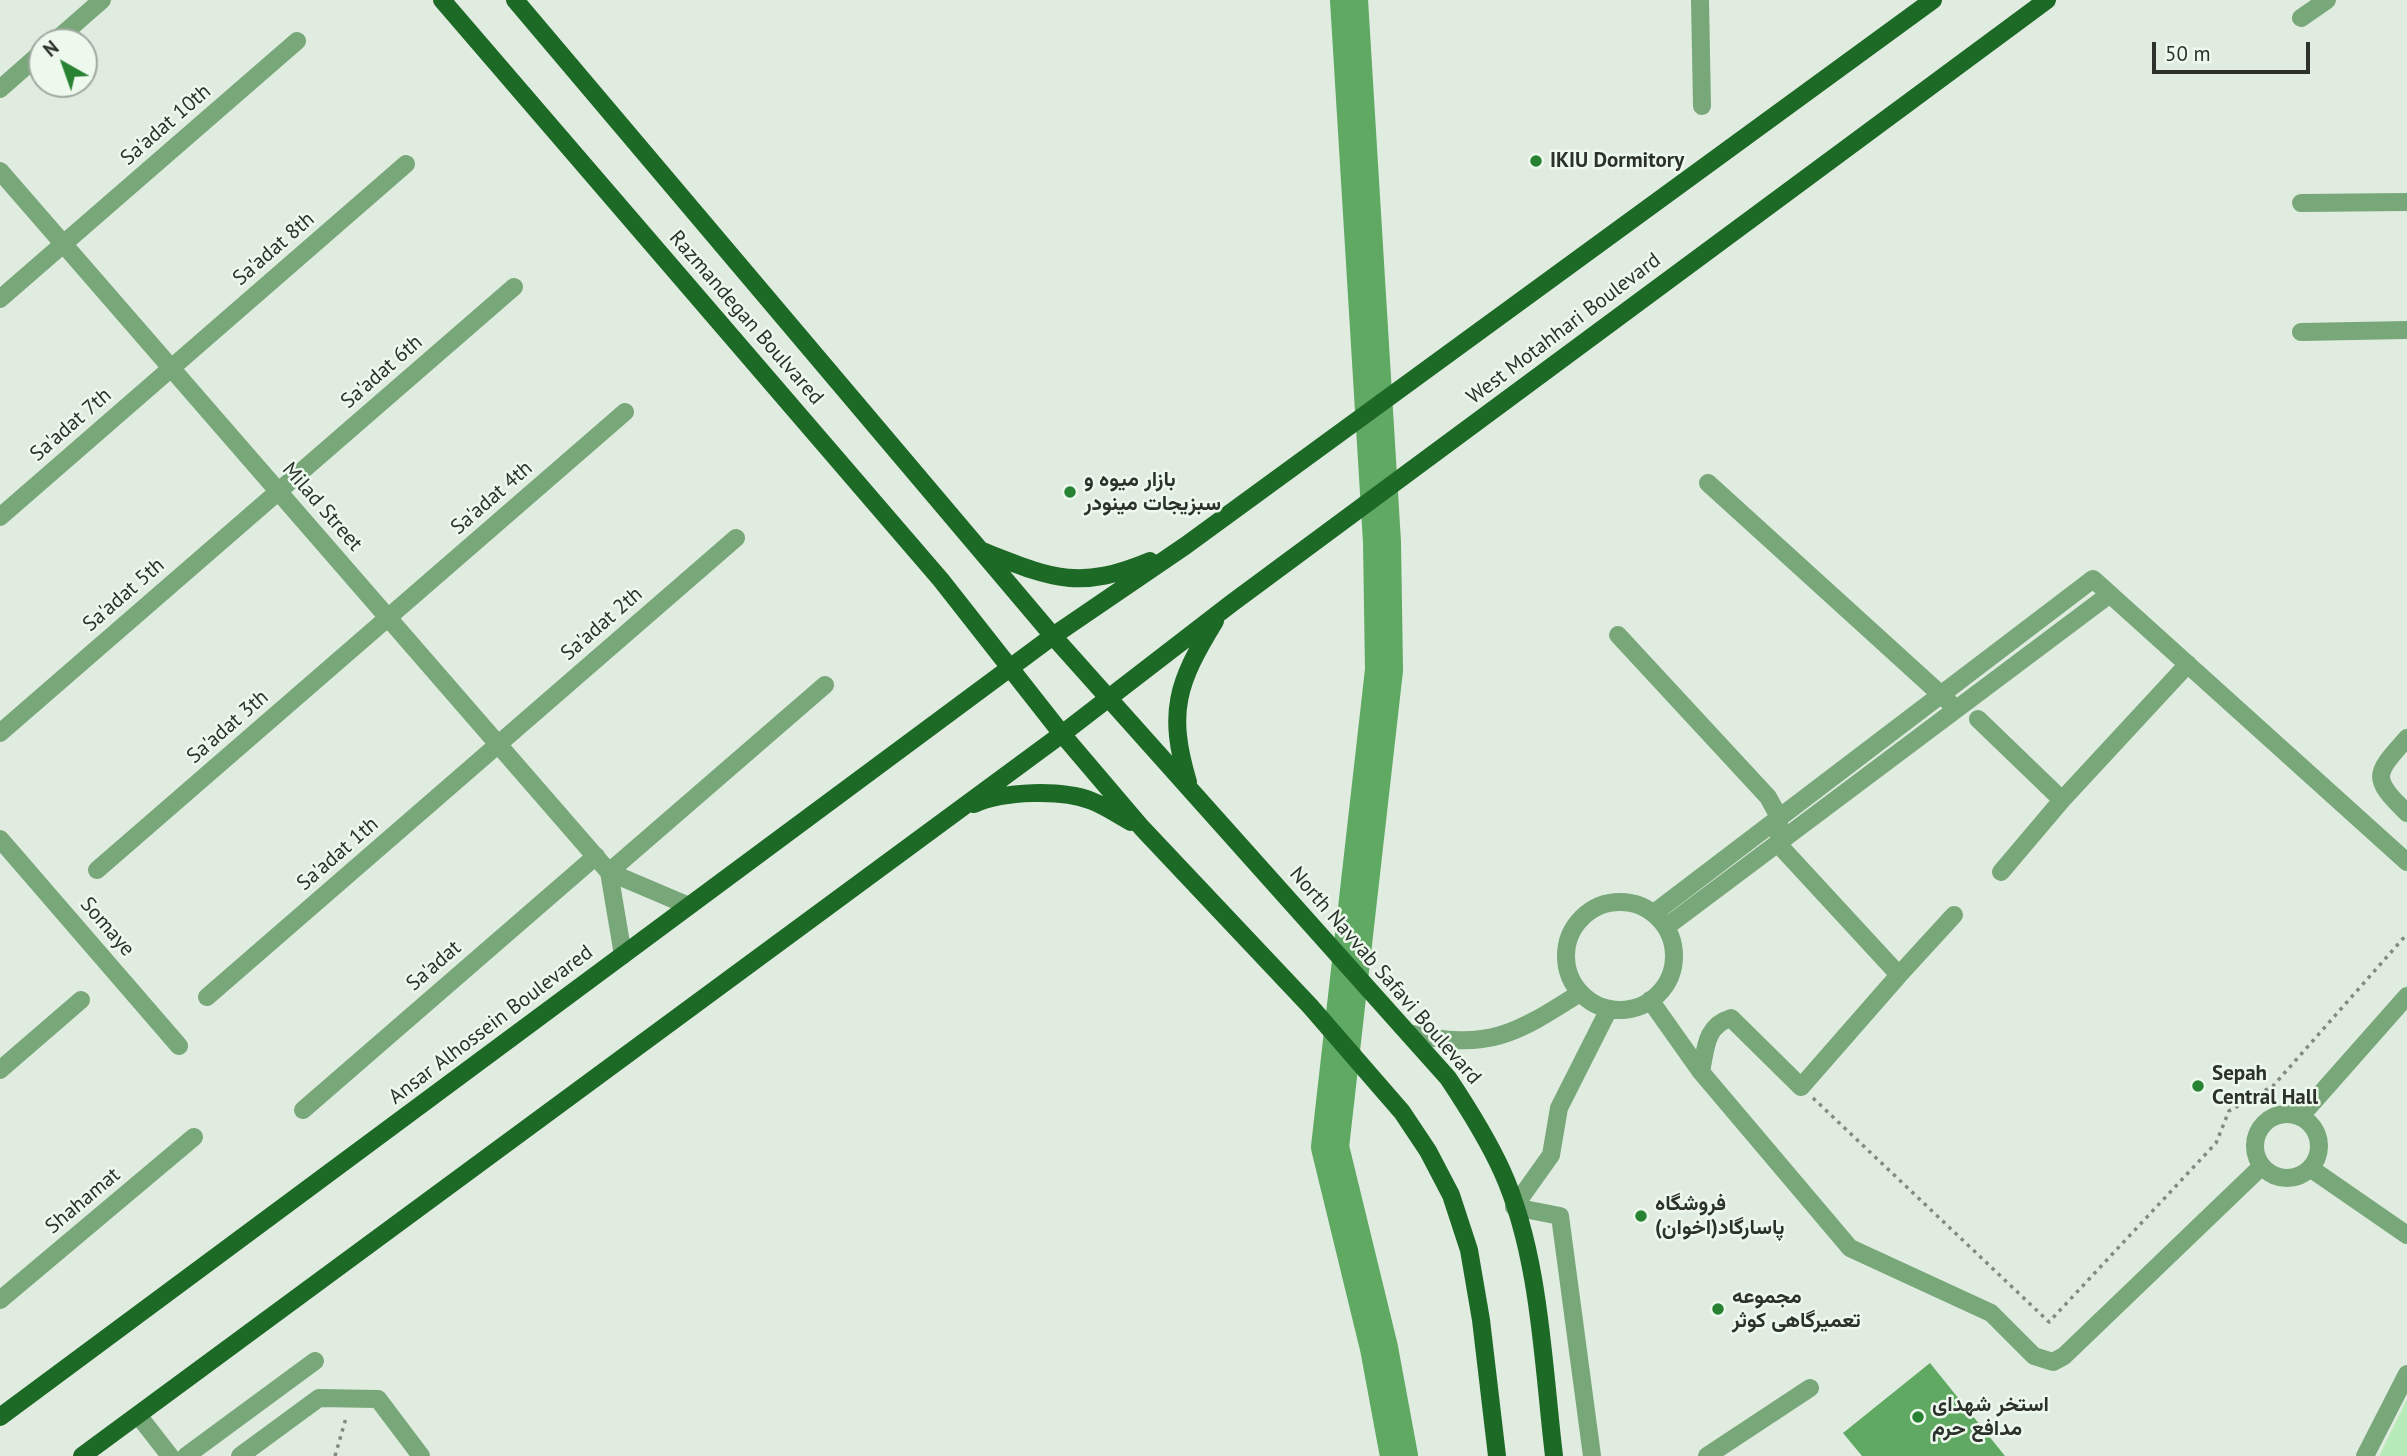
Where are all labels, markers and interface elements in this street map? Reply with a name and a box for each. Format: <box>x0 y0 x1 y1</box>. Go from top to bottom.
north arrow <box>28 28 98 98</box>
scale bar <box>2155 28 2312 72</box>
text: N <box>38 35 63 62</box>
text: 50 m <box>2165 40 2211 67</box>
street label: Sa'adat 10th <box>116 79 216 171</box>
place label: IKIU Dormitory <box>1550 148 1684 174</box>
marker: IKIU Dormitory <box>1528 153 1544 169</box>
street label: Sa'adat 8th <box>228 207 320 291</box>
street label: Razmandegan Boulvared <box>664 226 828 410</box>
street label: West Motahhari Boulevard <box>1462 248 1666 410</box>
street label: Sa'adat 6th <box>336 330 428 414</box>
street label: Sa'adat 7th <box>25 383 117 467</box>
street label: Sa'adat 4th <box>446 456 538 540</box>
street label: Milad Street <box>277 457 367 557</box>
place label: بازار میوه و سبزیجات مینودر <box>1084 467 1221 517</box>
marker: بازار میوه و سبزیجات مینودر <box>1062 484 1078 500</box>
street label: Sa'adat 5th <box>78 553 170 637</box>
street label: Sa'adat 2th <box>556 582 648 666</box>
street label: Sa'adat 3th <box>182 685 274 769</box>
street label: Sa'adat 1th <box>292 812 384 896</box>
street label: North Navvab Safavi Boulevard <box>1284 862 1486 1090</box>
street label: Somaye <box>74 892 140 962</box>
street label: Sa'adat <box>402 936 466 996</box>
street label: Ansar Alhossein Boulevared <box>384 940 598 1110</box>
place label: Sepah Central Hall <box>2212 1061 2318 1111</box>
marker: Sepah Central Hall <box>2190 1078 2206 1094</box>
street label: Shahamat <box>41 1163 125 1239</box>
place label: فروشگاه پاسارگاد(اخوان) <box>1655 1191 1784 1241</box>
marker: فروشگاه پاسارگاد(اخوان) <box>1633 1208 1649 1224</box>
place label: مجموعه تعمیرگاهی کوثر <box>1732 1284 1861 1334</box>
marker: مجموعه تعمیرگاهی کوثر <box>1710 1301 1726 1317</box>
place label: استخر شهدای مدافع حرم <box>1932 1392 2049 1442</box>
marker: استخر شهدای مدافع حرم <box>1910 1409 1926 1425</box>

